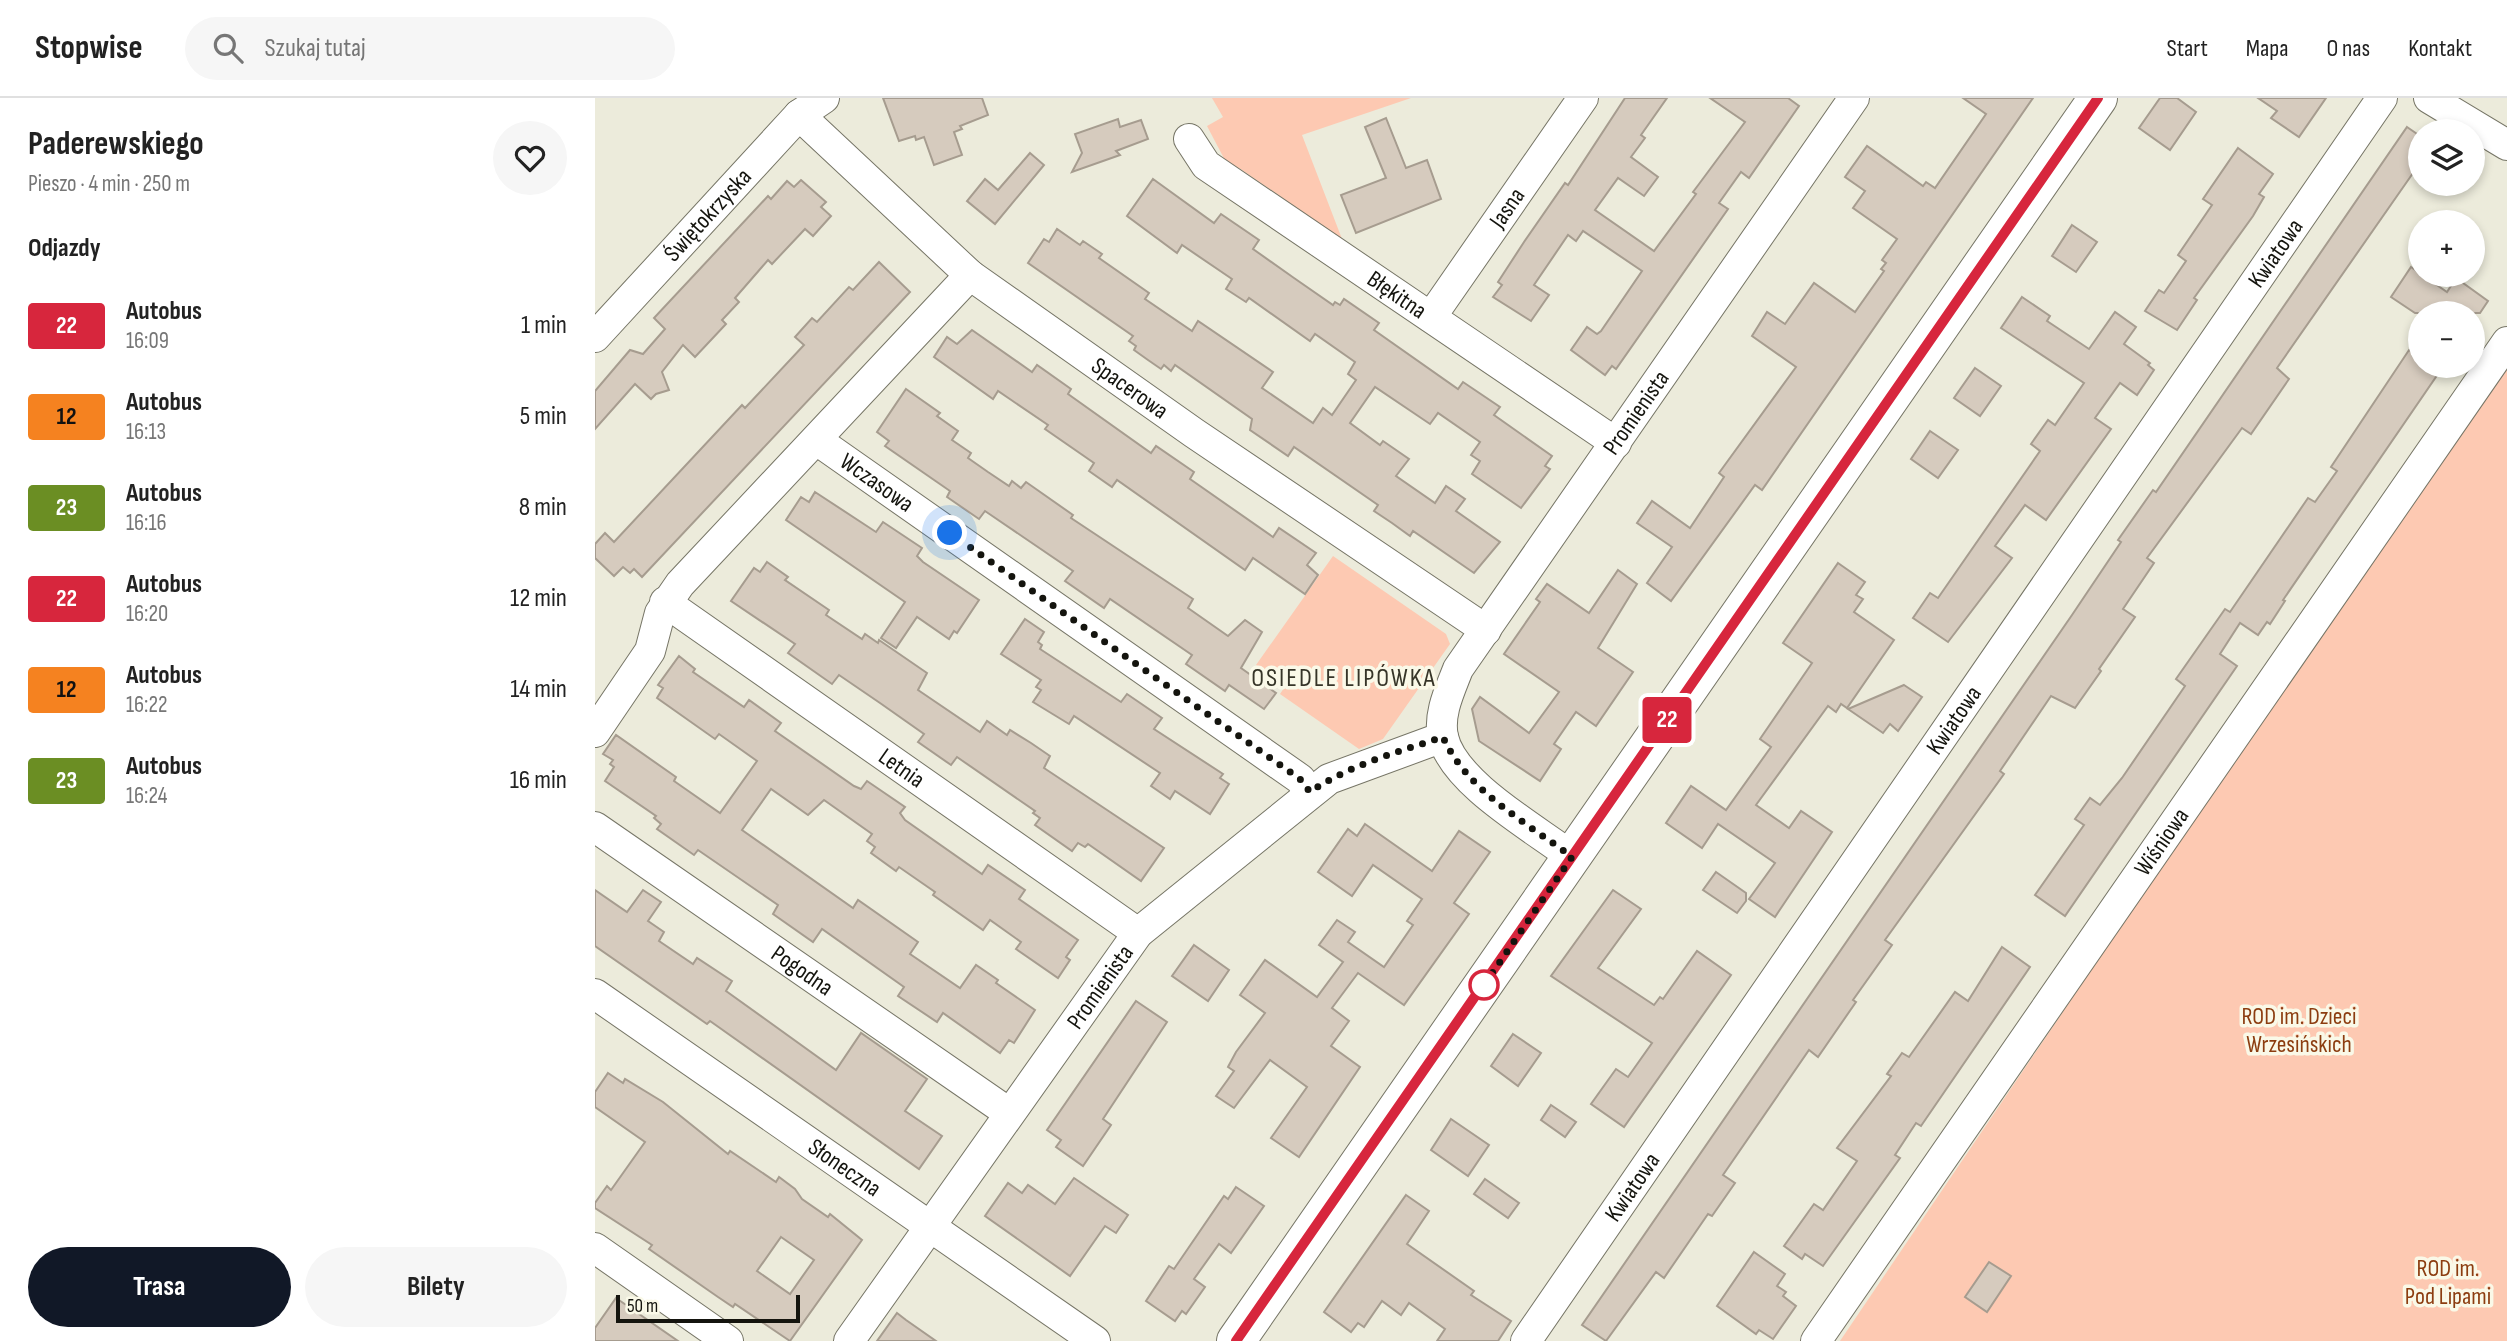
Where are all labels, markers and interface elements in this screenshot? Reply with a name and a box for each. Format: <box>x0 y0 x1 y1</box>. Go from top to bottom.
search box <box>185 17 675 80</box>
text: Stopwise <box>35 28 143 68</box>
icon: search <box>209 29 247 67</box>
text: Szukaj tutaj <box>265 33 366 64</box>
text: Start <box>2167 34 2208 63</box>
text: Mapa <box>2246 34 2288 63</box>
text: O nas <box>2326 34 2370 63</box>
text: Kontakt <box>2408 34 2472 63</box>
map controls <box>2408 119 2485 378</box>
button: layers <box>2408 119 2485 196</box>
button: heart <box>493 121 567 195</box>
text: Paderewskiego <box>28 124 204 164</box>
street label: Świętokrzyska <box>658 163 758 268</box>
text: Pieszo · 4 min · 250 m <box>28 170 190 198</box>
street label: Jasna <box>1483 182 1531 234</box>
button: + <box>2408 210 2485 287</box>
street label: Kwiatowa <box>2242 213 2309 293</box>
text: Odjazdy <box>28 233 100 264</box>
street label: Błękitna <box>1362 265 1432 325</box>
text: Autobus <box>126 296 202 327</box>
button: − <box>2408 301 2485 378</box>
text: 1 min <box>521 310 567 341</box>
text: 22 <box>56 311 77 340</box>
text: 16:09 <box>126 327 169 355</box>
street label: Spacerowa <box>1086 351 1174 425</box>
street label: Promienista <box>1597 365 1676 461</box>
text: Autobus <box>126 387 202 418</box>
text: 5 min <box>520 401 567 432</box>
text: 12 <box>56 402 77 431</box>
text: 16:13 <box>126 418 166 446</box>
street label: Wczasowa <box>834 447 919 519</box>
text: Autobus <box>126 478 202 509</box>
text: 8 min <box>519 492 567 523</box>
text: 23 <box>56 493 77 522</box>
text: 16:16 <box>126 509 167 537</box>
your location <box>932 515 967 550</box>
text: Autobus <box>126 569 202 600</box>
text: 12 min <box>510 583 567 614</box>
text: 22 <box>56 584 77 613</box>
text: 16:20 <box>126 600 168 628</box>
text: Autobus <box>126 660 202 691</box>
district label: OSIEDLE LIPÓWKA <box>1251 663 1437 694</box>
text: 14 min <box>510 674 567 705</box>
text: 12 <box>56 675 77 704</box>
street label: Kwiatowa <box>1920 680 1988 760</box>
text: 16:22 <box>126 691 167 719</box>
line badge: 22 <box>1635 697 1699 743</box>
text: 22 <box>1656 705 1678 734</box>
street label: Letnia <box>873 742 930 794</box>
text: Autobus <box>126 751 202 782</box>
text: 16 min <box>510 765 567 796</box>
text: 23 <box>56 766 77 795</box>
text: 16:24 <box>126 782 167 810</box>
street label: Wiśniowa <box>2128 803 2195 881</box>
street label: Pogodna <box>765 939 839 1002</box>
street label: Promienista <box>1061 940 1140 1035</box>
unlabelled marker <box>1469 970 1499 1000</box>
park label: ROD im. Dzieci Wrzesińskich <box>2241 1002 2357 1059</box>
street label: Słoneczna <box>802 1132 887 1203</box>
street label: Kwiatowa <box>1599 1147 1666 1227</box>
button: Trasa <box>28 1247 291 1327</box>
button: Bilety <box>305 1247 567 1327</box>
park label: ROD im. Pod Lipami <box>2405 1254 2491 1311</box>
scale bar <box>616 1292 800 1324</box>
text: 50 m <box>627 1295 658 1318</box>

